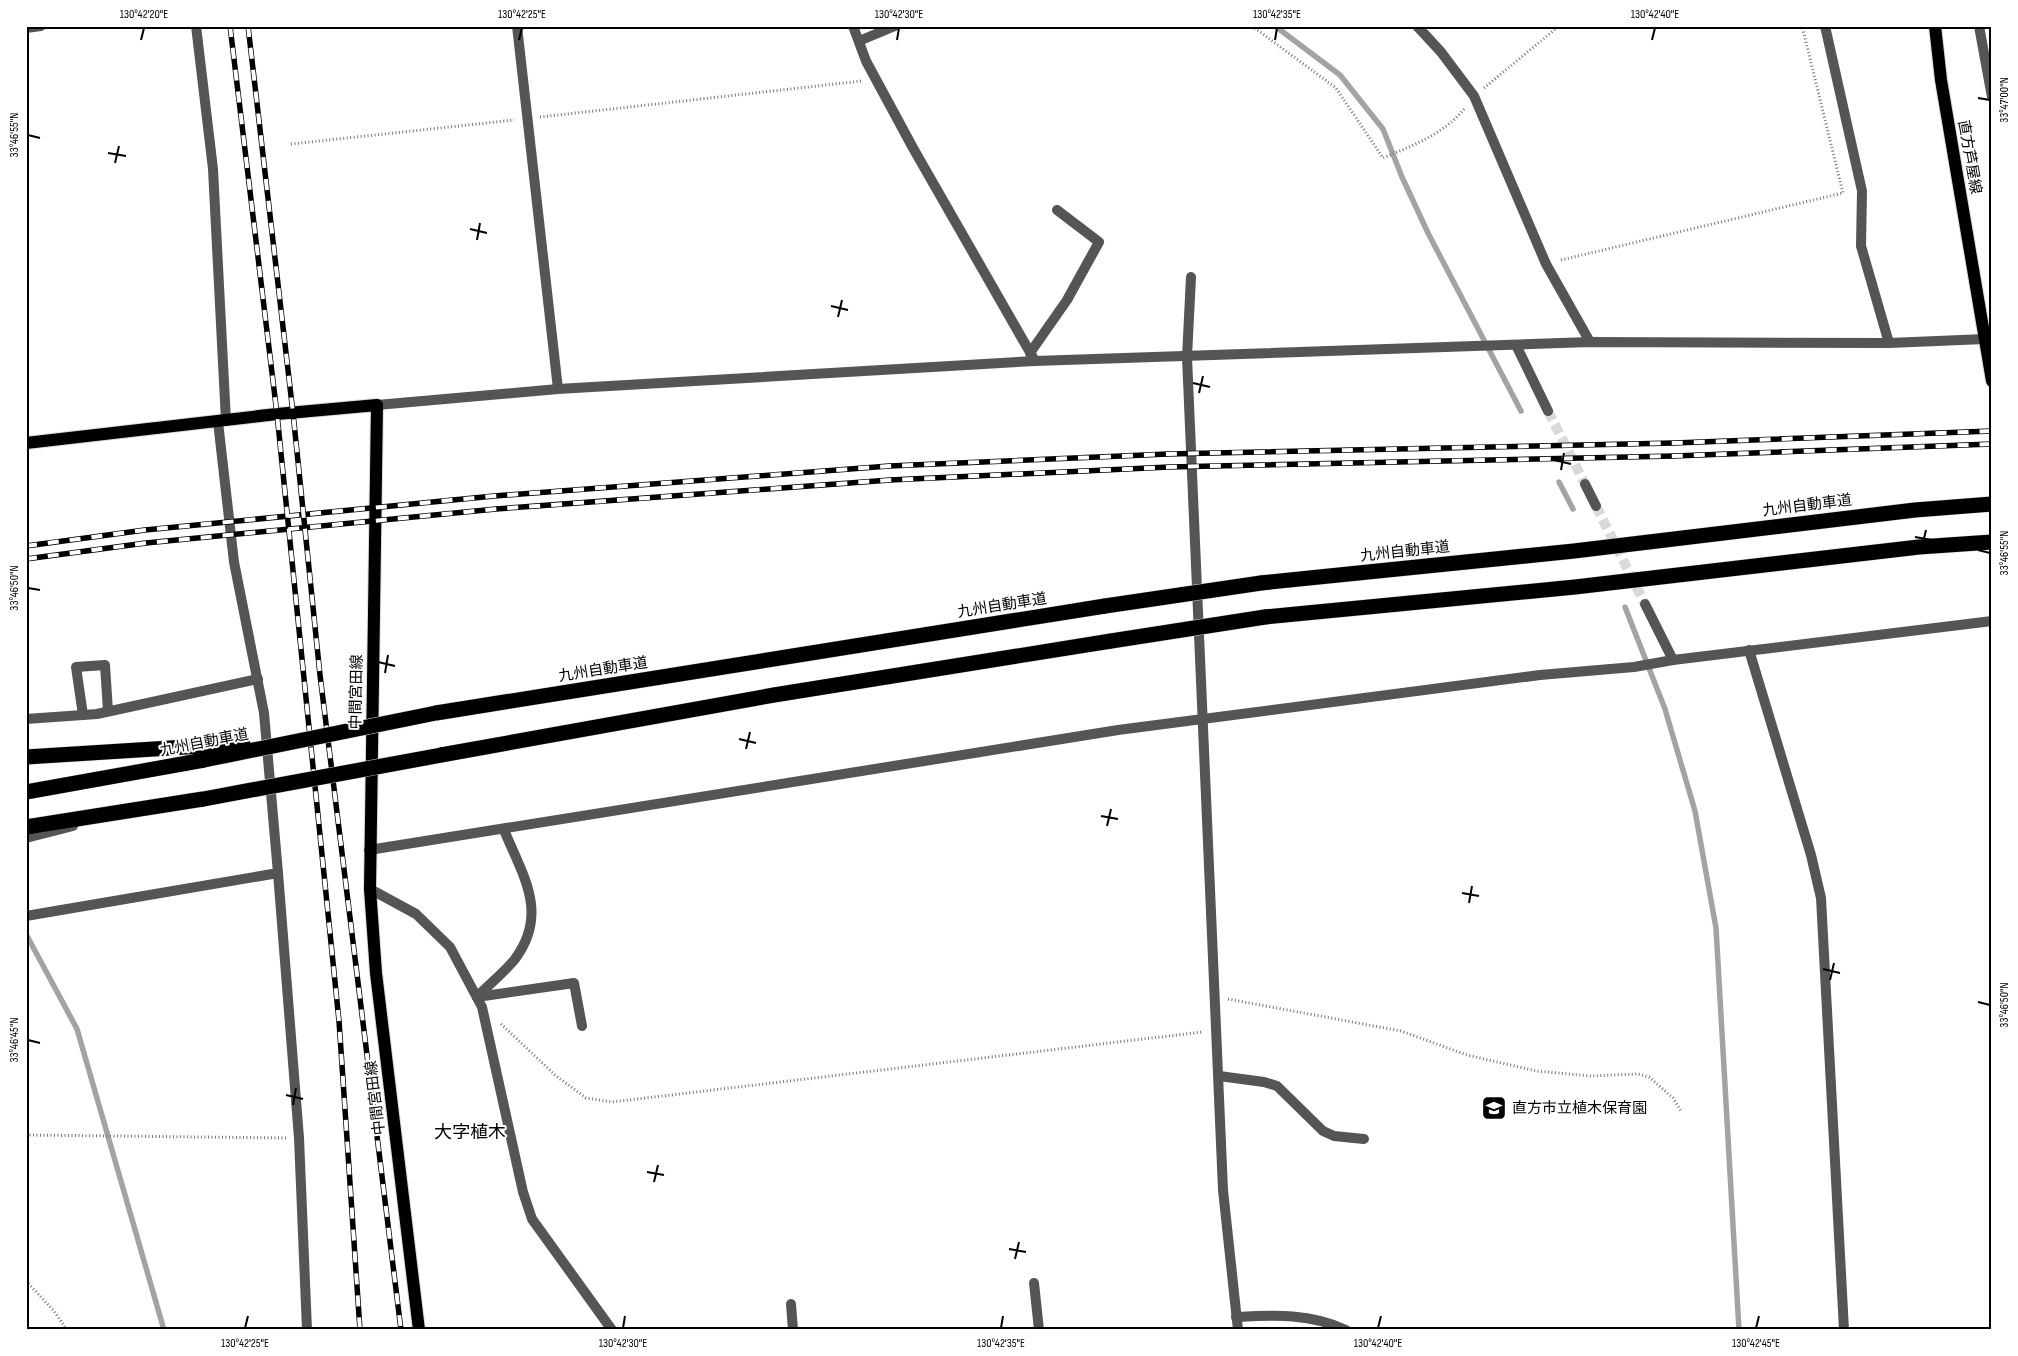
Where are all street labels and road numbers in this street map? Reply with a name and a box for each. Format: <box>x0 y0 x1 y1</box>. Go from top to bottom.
street label: 直方芦屋線 <box>1954 118 1985 196</box>
street label: 九州自動車道 <box>1761 491 1853 520</box>
street label: 九州自動車道 <box>1359 537 1451 566</box>
street label: 九州自動車道 <box>956 589 1048 622</box>
street label: 九州自動車道 <box>557 653 649 686</box>
street label: 中間宮田線 <box>346 654 367 730</box>
street label: 九州自動車道 <box>158 725 250 760</box>
street label: 中間宮田線 <box>361 1060 389 1136</box>

